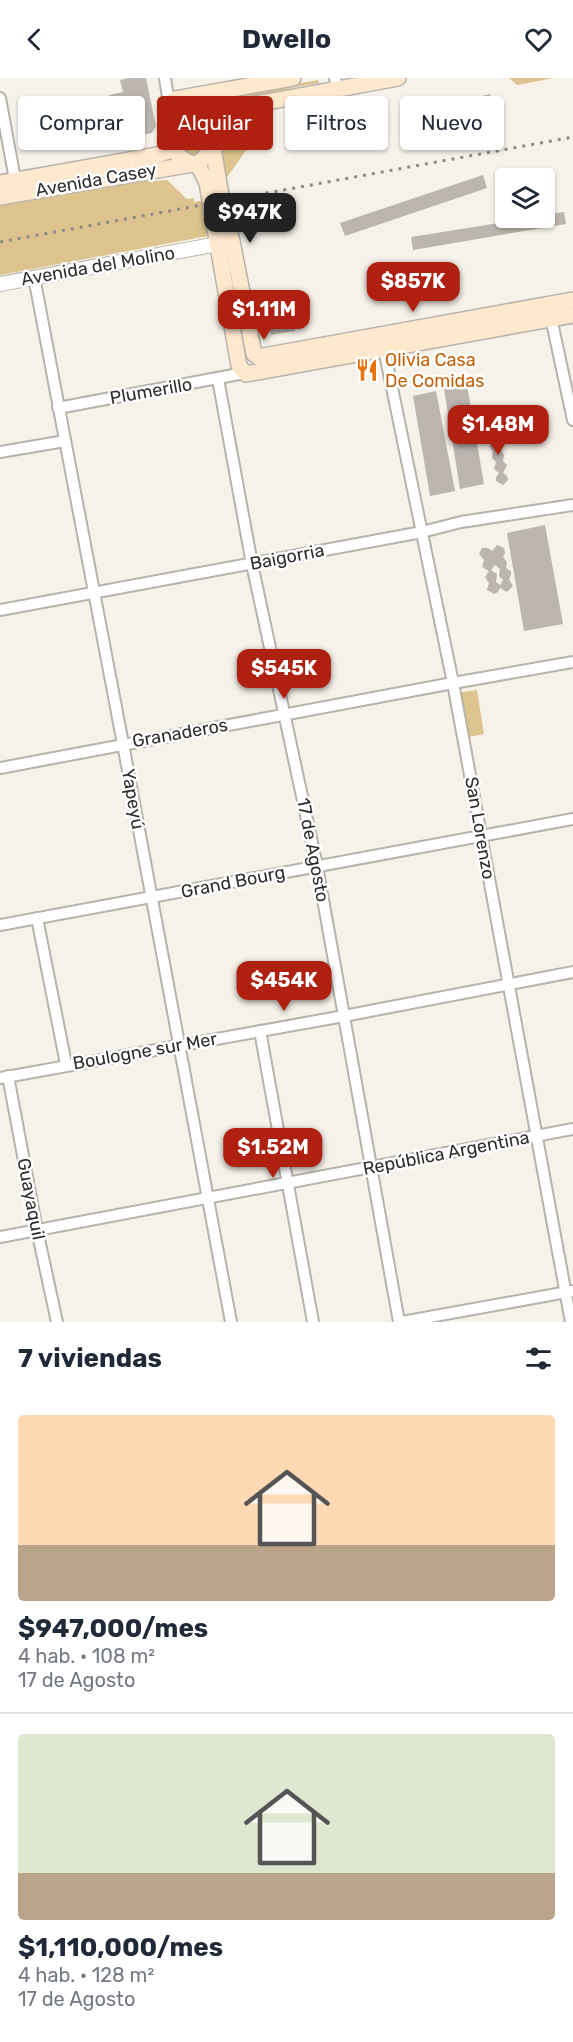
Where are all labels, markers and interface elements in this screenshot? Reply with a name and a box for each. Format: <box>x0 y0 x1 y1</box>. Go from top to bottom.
icon: back <box>18 23 51 56</box>
text: Dwello <box>242 23 331 55</box>
icon: heart <box>522 23 555 56</box>
chip: Comprar <box>18 96 145 150</box>
chip: Alquilar <box>157 96 273 150</box>
chip: Filtros <box>285 96 388 150</box>
chip: Nuevo <box>400 96 504 150</box>
street label: Avenida Casey <box>34 159 158 201</box>
map controls <box>495 168 555 228</box>
button: layers <box>495 168 555 228</box>
pin: $947K <box>208 193 292 244</box>
text: $947K <box>218 200 282 224</box>
street label: Avenida del Molino <box>19 242 177 290</box>
pin: $857K <box>371 262 455 313</box>
text: $857K <box>381 269 445 293</box>
pin: $1.11M <box>215 290 313 341</box>
text: $1.11M <box>232 297 296 321</box>
place label: Olivia Casa De Comidas <box>385 349 484 392</box>
restaurant icon: Olivia Casa De Comidas <box>354 357 380 383</box>
street label: Plumerillo <box>108 373 194 409</box>
pin: $1.48M <box>449 405 547 456</box>
text: $1.48M <box>462 412 534 436</box>
street label: Baigorria <box>248 539 326 575</box>
pin: $545K <box>242 649 326 700</box>
text: $545K <box>251 656 317 680</box>
street label: Granaderos <box>130 714 230 752</box>
street label: Yapeyú <box>117 767 149 831</box>
street label: San Lorenzo <box>460 775 500 881</box>
street label: 17 de Agosto <box>292 796 334 904</box>
street label: Grand Bourg <box>179 861 287 903</box>
pin: $454K <box>242 961 326 1012</box>
text: $454K <box>251 968 317 992</box>
street label: Boulogne sur Mer <box>71 1027 219 1075</box>
street label: República Argentina <box>361 1126 531 1180</box>
pin: $1.52M <box>224 1128 322 1179</box>
text: $1.52M <box>237 1135 309 1159</box>
street label: Guayaquil <box>12 1156 50 1242</box>
icon: filters <box>522 1342 555 1375</box>
text: 7 viviendas <box>18 1343 162 1374</box>
icon: home <box>233 1454 341 1562</box>
text: $947,000/mes <box>18 1613 208 1644</box>
text: 4 hab. · 108 m² <box>18 1644 155 1668</box>
text: 17 de Agosto <box>18 1668 135 1692</box>
icon: home <box>233 1773 341 1881</box>
text: $1,110,000/mes <box>18 1932 223 1963</box>
text: 4 hab. · 128 m² <box>18 1963 154 1987</box>
text: 17 de Agosto <box>18 1987 135 2011</box>

